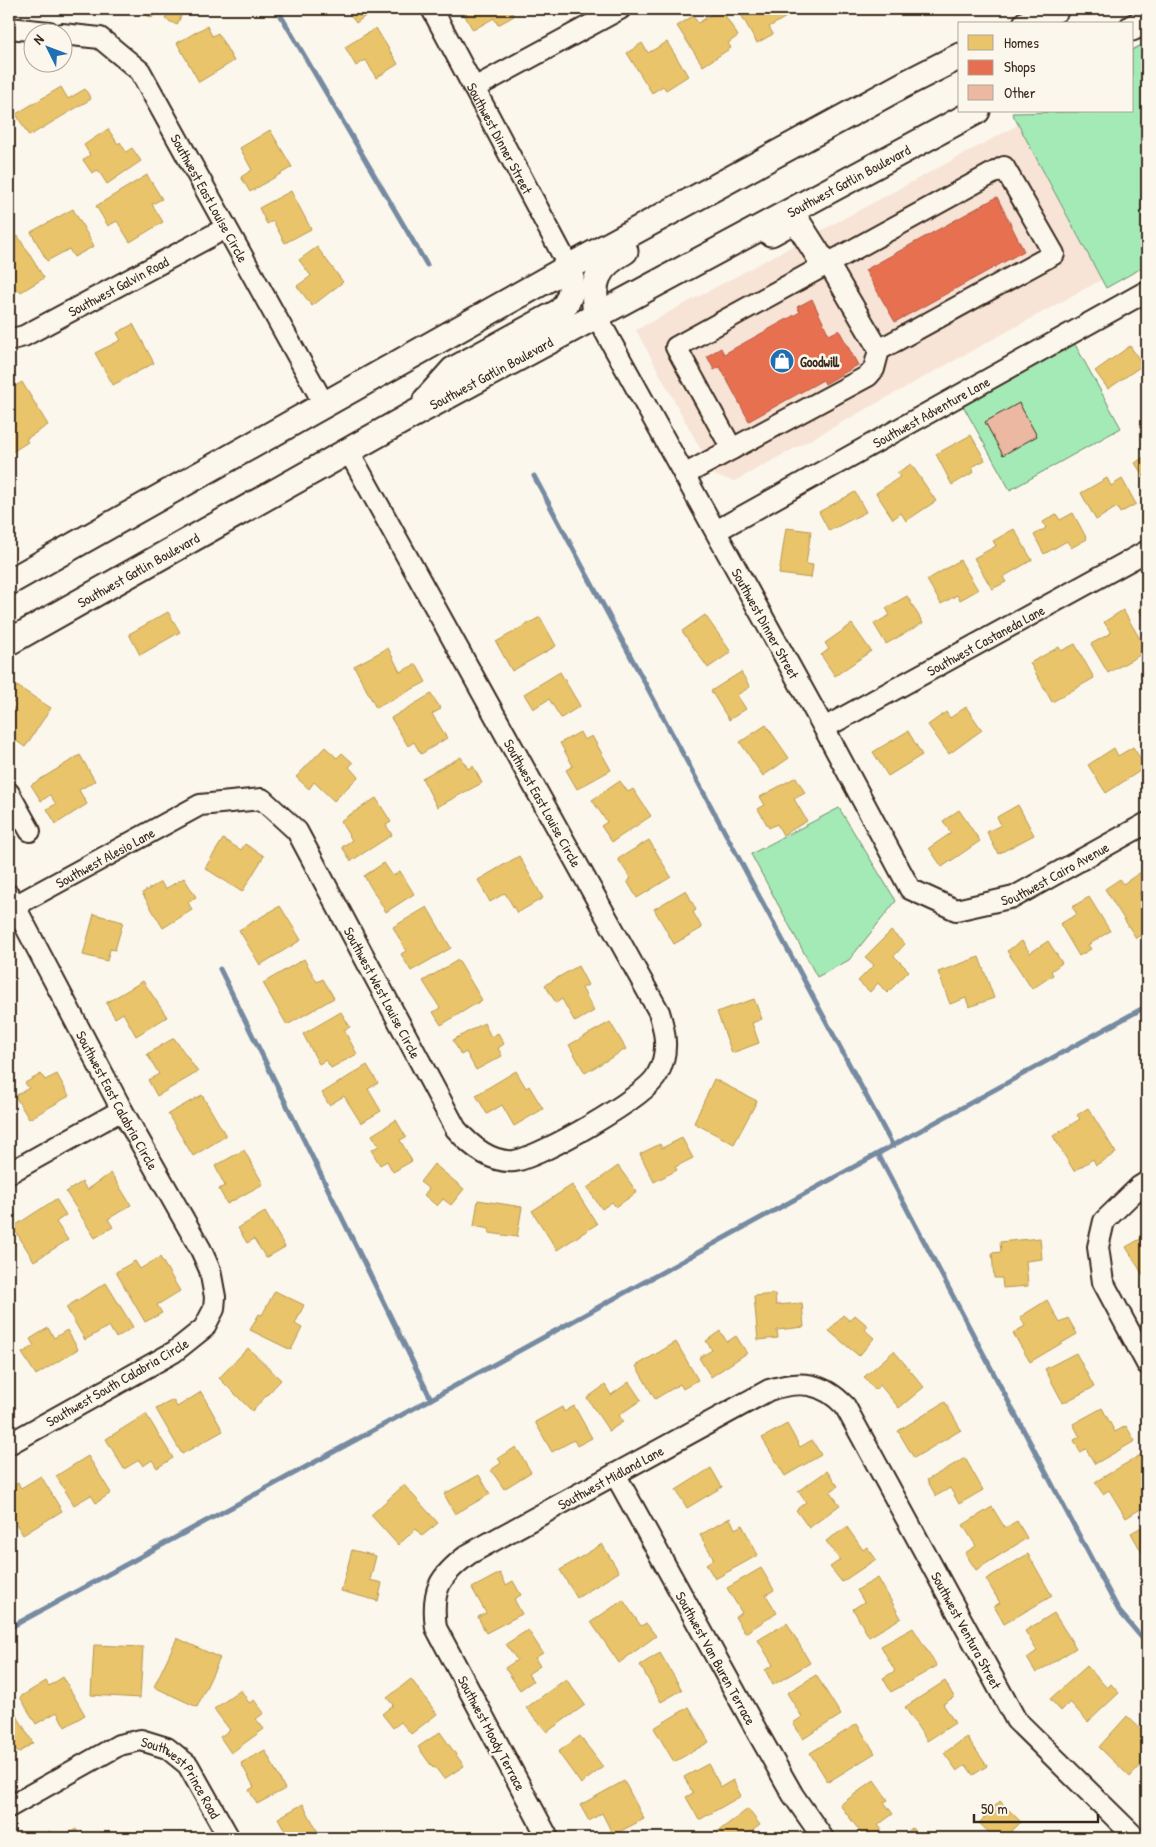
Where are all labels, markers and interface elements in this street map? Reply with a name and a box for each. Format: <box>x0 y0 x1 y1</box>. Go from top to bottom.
north arrow <box>22 22 72 72</box>
legend <box>958 22 1134 112</box>
text: N <box>28 29 48 48</box>
text: Homes <box>1004 32 1039 53</box>
text: Shops <box>1004 56 1036 77</box>
street label: Southwest Dinner Street <box>463 79 538 197</box>
text: Other <box>1004 82 1036 103</box>
street label: Southwest East Louise Circle <box>167 130 253 266</box>
street label: Southwest Gatlin Boulevard <box>783 139 914 221</box>
street label: Southwest Galvin Road <box>64 251 172 320</box>
street label: Southwest Gatlin Boulevard <box>426 332 556 413</box>
shop icon: Goodwill <box>769 348 795 374</box>
place label: Goodwill <box>800 352 840 371</box>
street label: Southwest Adventure Lane <box>869 371 993 451</box>
street label: Southwest Gatlin Boulevard <box>74 527 203 611</box>
street label: Southwest Dinner Street <box>728 565 804 682</box>
street label: Southwest Castaneda Lane <box>923 599 1048 680</box>
street label: Southwest East Louise Circle <box>500 736 586 871</box>
street label: Southwest Alesio Lane <box>52 822 158 892</box>
street label: Southwest Cairo Avenue <box>999 837 1112 909</box>
street label: Southwest West Louise Circle <box>340 923 426 1062</box>
street label: Southwest East Calabria Circle <box>72 1027 163 1173</box>
street label: Southwest South Calabria Circle <box>42 1333 192 1431</box>
street label: Southwest Midland Lane <box>554 1440 667 1513</box>
street label: Southwest Ventura Street <box>927 1568 1007 1692</box>
street label: Southwest Van Buren Terrace <box>672 1588 761 1728</box>
street label: Southwest Moody Terrace <box>453 1672 531 1795</box>
street label: Southwest Prince Road <box>139 1731 226 1822</box>
scale bar <box>974 1792 1097 1824</box>
text: 50 m <box>981 1798 1008 1819</box>

